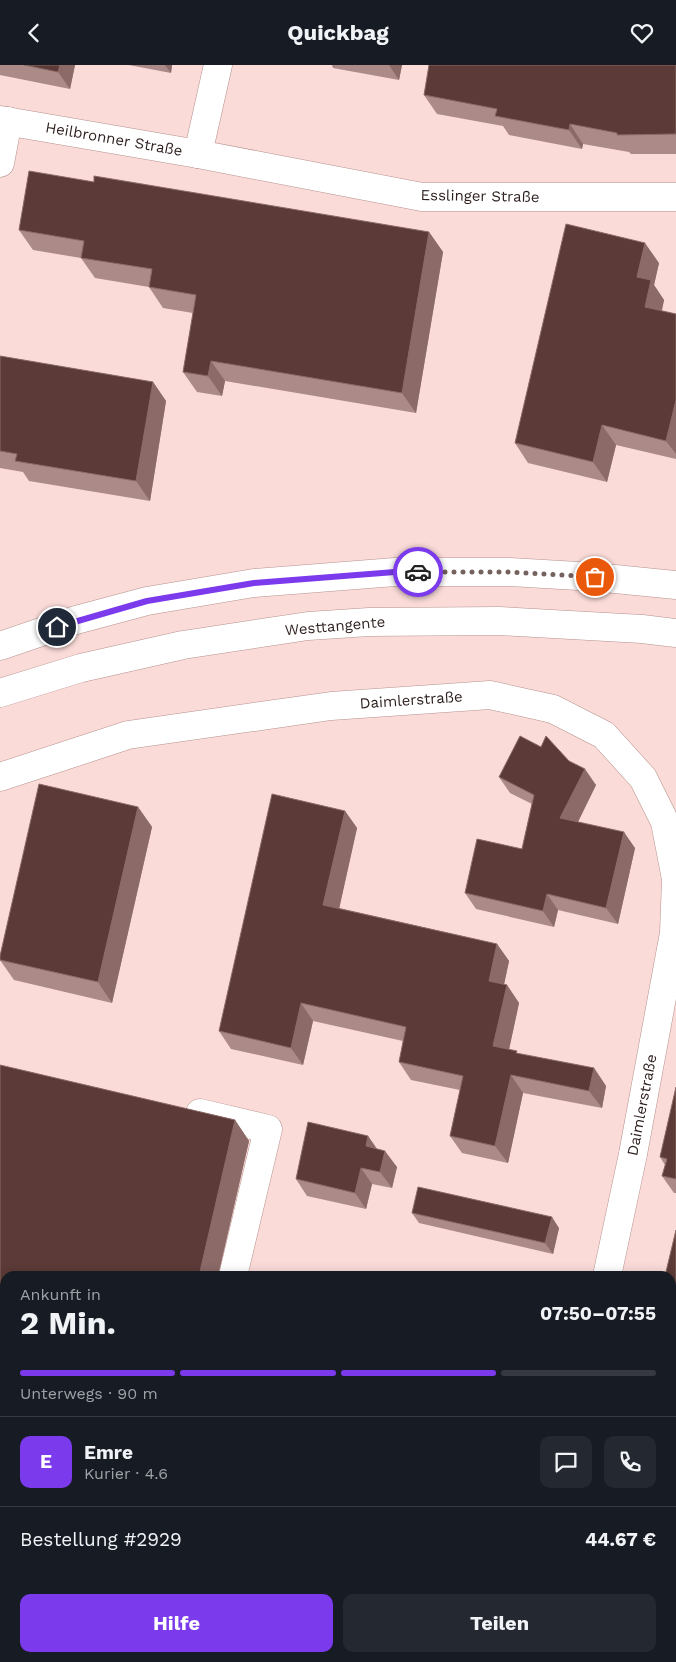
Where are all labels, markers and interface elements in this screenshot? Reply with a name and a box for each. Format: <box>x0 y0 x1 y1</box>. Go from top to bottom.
icon: back <box>20 19 48 47</box>
icon: heart <box>628 19 656 47</box>
text: Quickbag <box>287 20 389 45</box>
street label: Heilbronner Straße <box>44 118 184 160</box>
street label: Esslinger Straße <box>420 186 540 206</box>
courier <box>393 547 443 597</box>
pin <box>574 556 616 598</box>
icon: car <box>404 558 432 586</box>
icon: bag <box>581 563 609 591</box>
pin <box>36 606 78 648</box>
icon: home <box>43 613 71 641</box>
street label: Westtangente <box>284 613 386 639</box>
street label: Daimlerstraße <box>359 687 463 713</box>
street label: Daimlerstraße <box>623 1053 661 1157</box>
text: Ankunft in <box>20 1285 101 1304</box>
text: 07:50–07:55 <box>540 1302 656 1325</box>
text: 2 Min. <box>20 1304 116 1342</box>
text: Unterwegs · 90 m <box>20 1384 158 1403</box>
button: chat <box>540 1436 592 1488</box>
button: phone <box>604 1436 656 1488</box>
text: Emre <box>84 1441 133 1464</box>
text: E <box>40 1450 52 1473</box>
text: Kurier · 4.6 <box>84 1464 168 1483</box>
text: Bestellung #2929 <box>20 1528 182 1551</box>
text: 44.67 € <box>585 1528 656 1551</box>
button: Hilfe <box>20 1594 333 1652</box>
button: Teilen <box>343 1594 656 1652</box>

